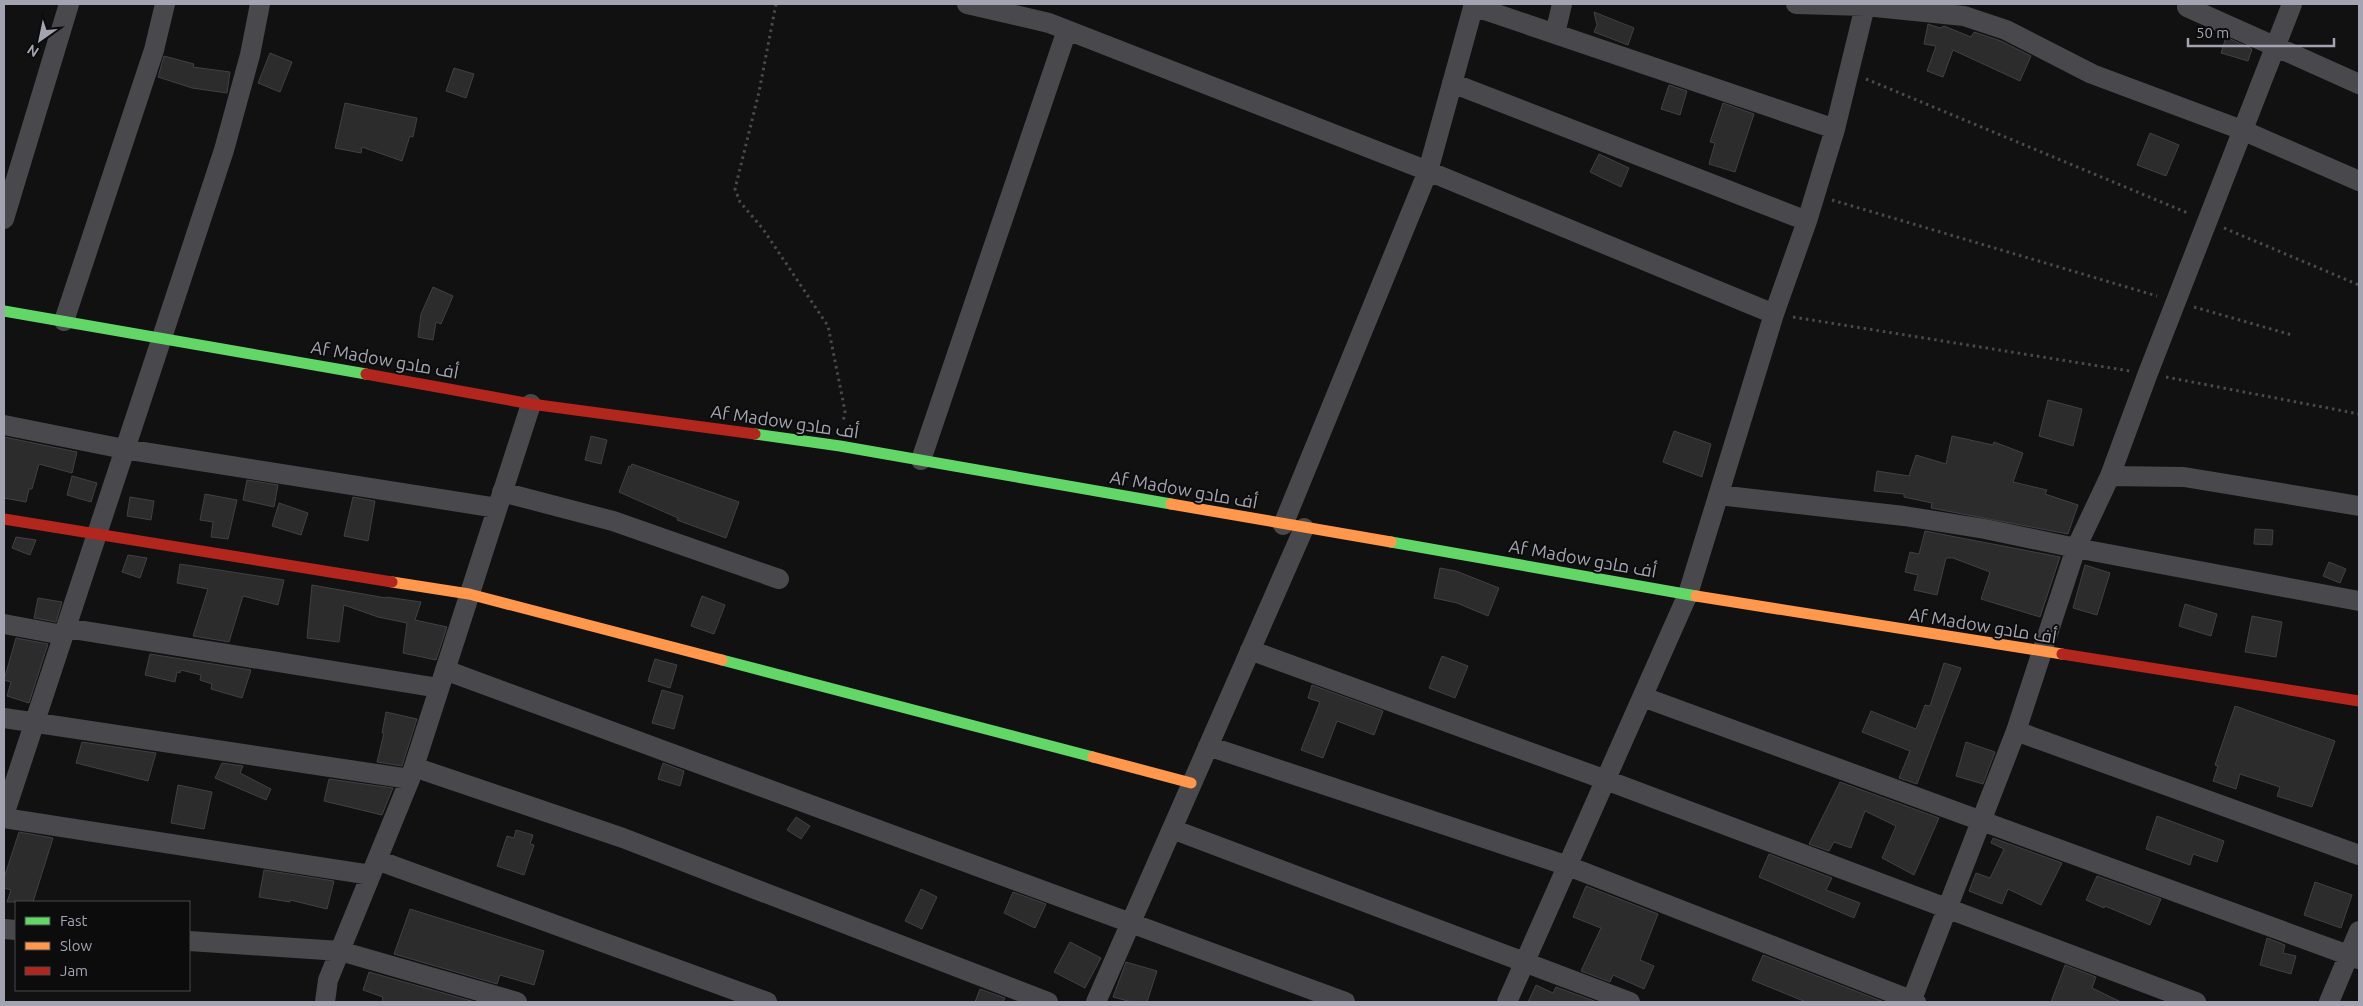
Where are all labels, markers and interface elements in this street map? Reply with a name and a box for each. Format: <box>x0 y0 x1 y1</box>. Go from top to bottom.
north arrow <box>15 15 65 65</box>
scale bar <box>2188 15 2334 47</box>
text: 50 m <box>2196 24 2229 41</box>
text: N <box>24 41 42 60</box>
street label: Af Madow أف مادو <box>309 336 461 384</box>
street label: Af Madow أف مادو <box>709 401 861 443</box>
street label: Af Madow أف مادو <box>1108 466 1260 514</box>
street label: Af Madow أف مادو <box>1507 535 1659 583</box>
street label: Af Madow أف مادو <box>1907 603 2059 649</box>
legend <box>15 901 190 991</box>
text: Fast <box>60 912 88 929</box>
text: Slow <box>60 937 93 954</box>
text: Jam <box>60 962 88 979</box>

